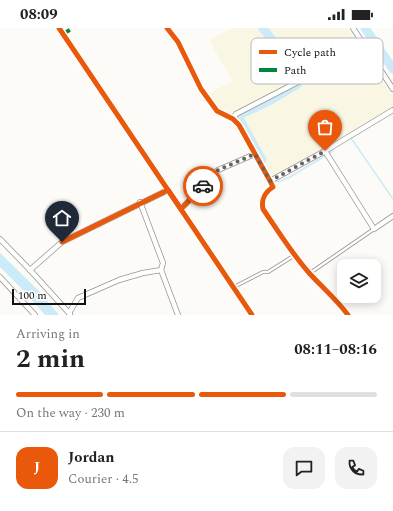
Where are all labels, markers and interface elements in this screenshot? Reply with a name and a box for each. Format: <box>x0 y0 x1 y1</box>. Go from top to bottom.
text: 08:09 <box>20 3 58 26</box>
legend <box>251 38 383 84</box>
text: Cycle path <box>284 44 336 61</box>
text: Path <box>284 62 306 79</box>
pin <box>308 110 342 151</box>
icon: bag <box>314 116 336 138</box>
courier <box>183 166 223 206</box>
icon: car <box>192 175 214 197</box>
pin <box>45 201 79 242</box>
icon: home <box>51 207 73 229</box>
map controls <box>337 259 381 303</box>
button: layers <box>337 259 381 303</box>
scale bar <box>12 287 86 306</box>
text: 100 m <box>18 287 47 304</box>
text: Arriving in <box>16 324 80 344</box>
text: 08:11–08:16 <box>294 338 377 361</box>
text: 2 min <box>16 339 85 379</box>
text: On the way · 230 m <box>16 403 125 423</box>
text: Jordan <box>68 446 115 469</box>
button: chat <box>283 447 325 489</box>
button: phone <box>335 447 377 489</box>
text: J <box>34 456 40 479</box>
text: Courier · 4.5 <box>68 469 138 489</box>

